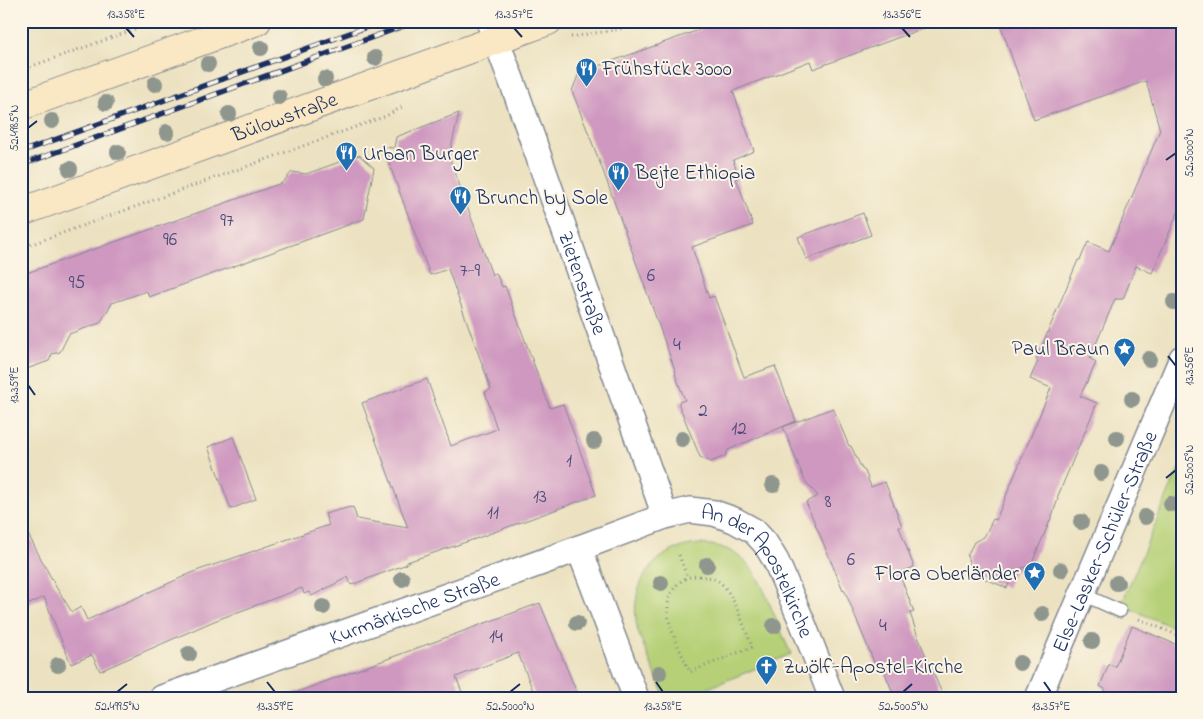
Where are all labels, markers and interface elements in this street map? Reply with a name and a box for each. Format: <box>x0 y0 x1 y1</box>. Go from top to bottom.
text: 13.358°E <box>107 6 145 24</box>
text: 13.357°E <box>495 6 533 24</box>
text: 13.356°E <box>883 6 921 24</box>
place label: Frühstück 3000 <box>601 55 732 85</box>
restaurant icon: Frühstück 3000 <box>574 56 598 87</box>
street label: Bülowstraße <box>227 85 342 152</box>
text: 52.4985°N <box>6 105 24 151</box>
text: 52.5000°N <box>1181 128 1199 178</box>
place label: Urban Burger <box>363 140 479 172</box>
restaurant icon: Urban Burger <box>335 141 359 172</box>
place label: Bejte Ethiopia <box>634 159 755 189</box>
restaurant icon: Bejte Ethiopia <box>607 160 631 191</box>
place label: Brunch by Sole <box>475 184 609 216</box>
restaurant icon: Brunch by Sole <box>448 185 472 216</box>
house number: 97 <box>220 208 234 235</box>
house number: 96 <box>163 227 177 254</box>
street label: Zietenstraße <box>549 227 613 340</box>
house number: 7-9 <box>460 258 481 285</box>
house number: 6 <box>647 263 655 290</box>
house number: 95 <box>69 270 85 297</box>
house number: 4 <box>673 332 681 359</box>
place label: Paul Braun <box>1012 335 1109 365</box>
place icon: Paul Braun <box>1113 336 1137 367</box>
text: 13.356°E <box>1181 347 1199 385</box>
text: 13.359°E <box>6 366 24 404</box>
house number: 2 <box>698 398 708 425</box>
house number: 12 <box>731 416 747 443</box>
street label: Else-Lasker-Schüler-Straße <box>1046 426 1167 658</box>
text: 52.5005°N <box>1181 445 1199 495</box>
house number: 1 <box>566 448 572 475</box>
house number: 13 <box>533 484 547 511</box>
house number: 8 <box>824 489 832 516</box>
street label: An der Apostelkirche <box>699 499 820 643</box>
house number: 11 <box>487 500 499 527</box>
house number: 6 <box>847 547 855 574</box>
place label: Flora Oberländer <box>874 560 1019 590</box>
place icon: Flora Oberländer <box>1023 561 1047 592</box>
street label: Kurmärkische Straße <box>326 565 505 654</box>
house number: 4 <box>879 613 887 640</box>
house number: 14 <box>489 624 503 651</box>
place label: Zwölf-Apostel-Kirche <box>783 653 964 683</box>
church icon: Zwölf-Apostel-Kirche <box>755 654 779 685</box>
text: 52.4995°N <box>94 698 140 716</box>
text: 13.359°E <box>256 698 294 716</box>
text: 52.5000°N <box>485 698 535 716</box>
text: 13.358°E <box>644 698 682 716</box>
text: 52.5005°N <box>878 698 928 716</box>
text: 13.357°E <box>1032 698 1070 716</box>

